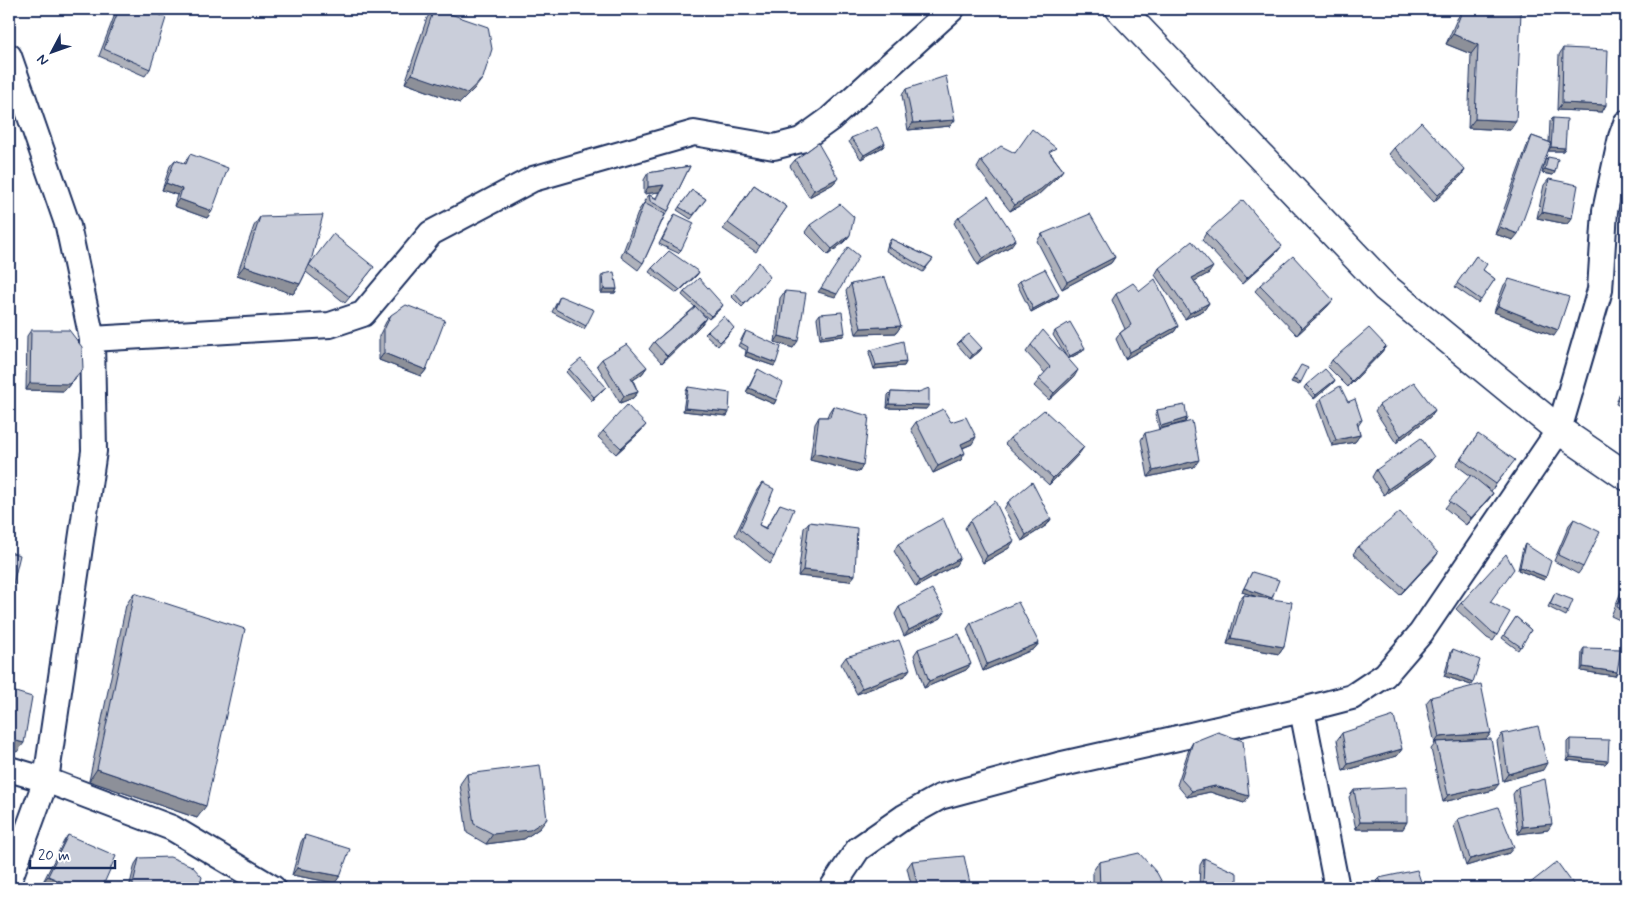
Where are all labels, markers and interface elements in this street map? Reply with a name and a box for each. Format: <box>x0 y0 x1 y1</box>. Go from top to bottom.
north arrow <box>28 28 78 78</box>
text: N <box>33 50 53 69</box>
scale bar <box>30 837 115 869</box>
text: 20 m <box>38 846 70 866</box>

